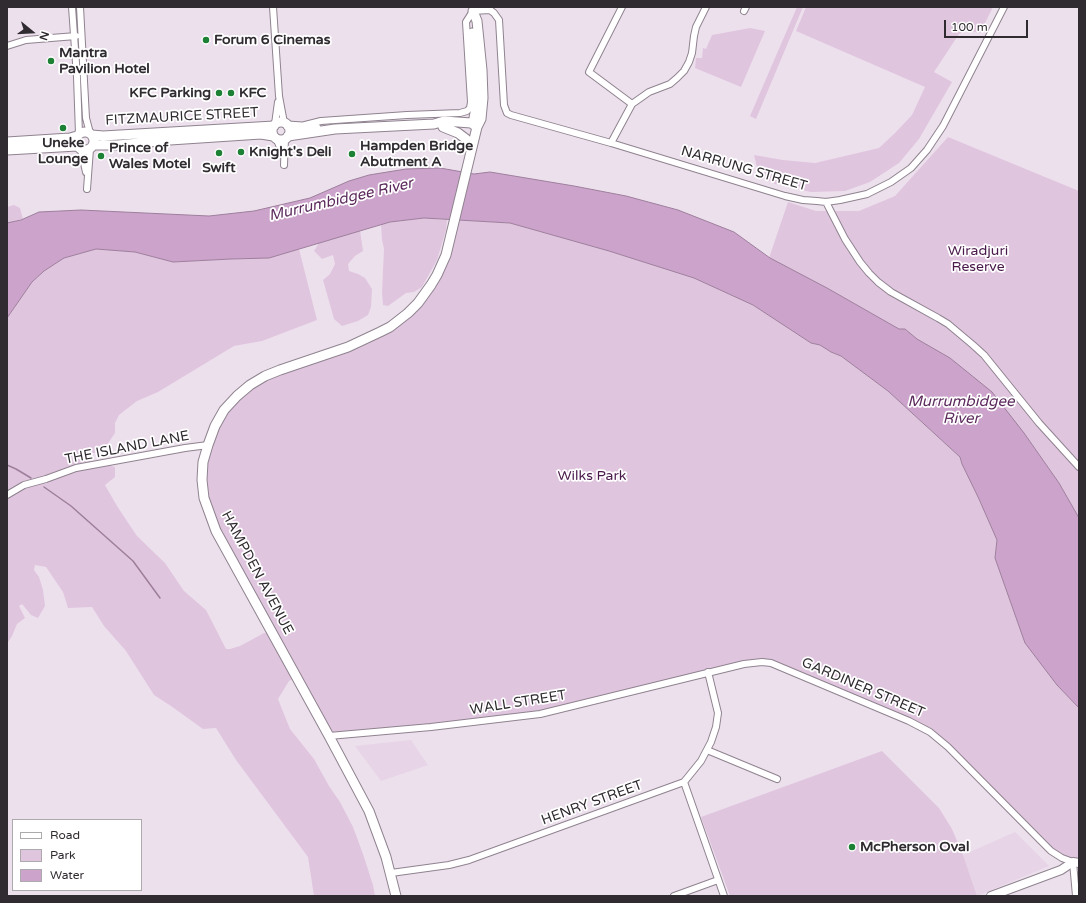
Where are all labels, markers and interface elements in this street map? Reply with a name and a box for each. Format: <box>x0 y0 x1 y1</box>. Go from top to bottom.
north arrow <box>12 12 52 52</box>
scale bar <box>946 12 1030 38</box>
text: 100 m <box>951 20 988 34</box>
text: N <box>36 30 51 42</box>
place label: Forum 6 Cinemas <box>214 32 330 48</box>
marker: Forum 6 Cinemas <box>201 35 211 45</box>
place label: Mantra Pavilion Hotel <box>59 45 150 78</box>
marker: Mantra Pavilion Hotel <box>46 56 56 66</box>
place label: KFC Parking <box>129 85 211 101</box>
place label: KFC <box>239 85 266 101</box>
marker: KFC Parking <box>214 88 224 98</box>
marker: KFC <box>226 88 236 98</box>
street label: FITZMAURICE STREET <box>105 105 259 129</box>
marker: Uneke Lounge <box>58 123 68 133</box>
place label: Uneke Lounge <box>38 135 88 168</box>
place label: Hampden Bridge Abutment A <box>360 138 473 170</box>
place label: Prince of Wales Motel <box>109 140 191 172</box>
street label: NARRUNG STREET <box>679 143 809 195</box>
place label: Knight's Deli <box>249 144 332 160</box>
marker: Knight's Deli <box>236 147 246 157</box>
marker: Swift <box>214 148 224 158</box>
marker: Hampden Bridge Abutment A <box>347 149 357 159</box>
marker: Prince of Wales Motel <box>96 151 106 161</box>
place label: Swift <box>202 160 236 176</box>
water label: Murrumbidgee River <box>267 175 415 225</box>
park label: Wiradjuri Reserve <box>948 243 1008 276</box>
water label: Murrumbidgee River <box>908 393 1014 428</box>
street label: THE ISLAND LANE <box>63 428 191 468</box>
park label: Wilks Park <box>558 468 626 484</box>
street label: HAMPDEN AVENUE <box>217 508 297 638</box>
street label: GARDINER STREET <box>799 654 927 722</box>
street label: WALL STREET <box>469 687 567 719</box>
street label: HENRY STREET <box>539 777 645 829</box>
legend <box>12 819 142 891</box>
text: Road <box>50 828 80 842</box>
place label: McPherson Oval <box>860 839 969 855</box>
marker: McPherson Oval <box>847 842 857 852</box>
text: Park <box>50 848 76 862</box>
text: Water <box>50 868 84 882</box>

